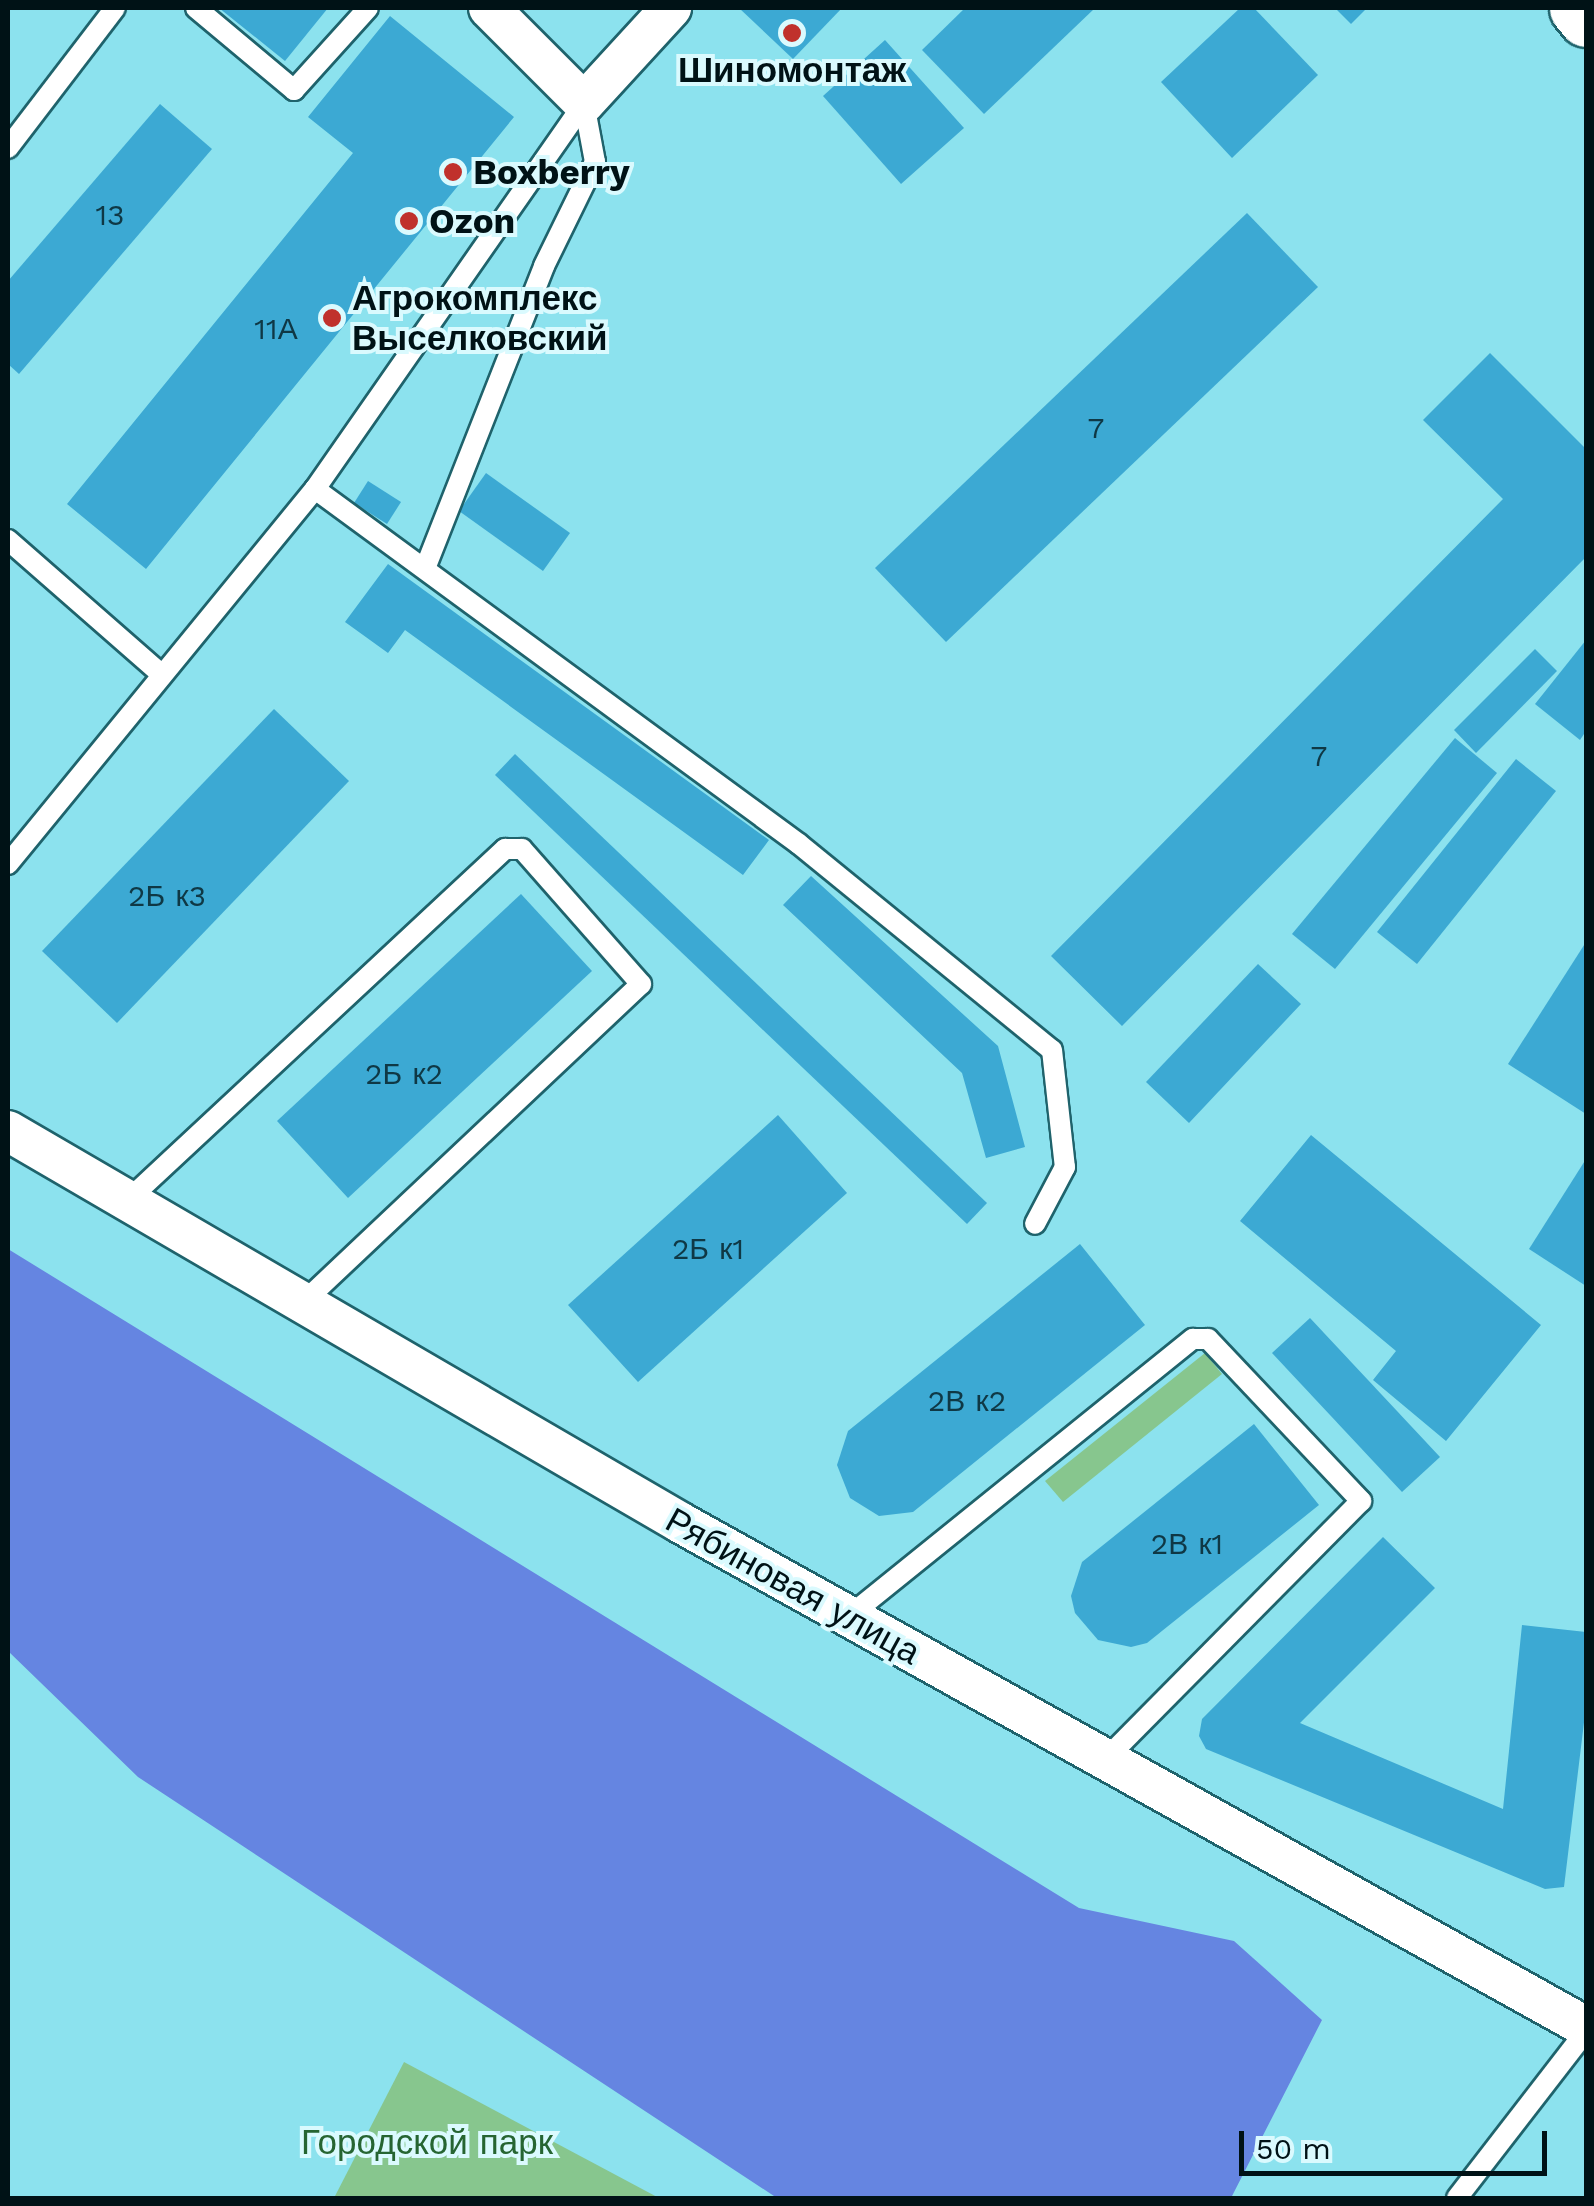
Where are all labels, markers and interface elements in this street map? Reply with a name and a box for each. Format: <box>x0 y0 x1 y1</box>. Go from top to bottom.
marker: Шиномонтаж <box>781 22 803 44</box>
place label: Шиномонтаж <box>678 49 906 91</box>
place label: Boxberry <box>473 151 630 193</box>
marker: Boxberry <box>442 161 464 183</box>
house number: 13 <box>95 197 125 233</box>
place label: Ozon <box>429 200 515 242</box>
marker: Ozon <box>398 210 420 232</box>
place label: Агрокомплекс Выселковский <box>352 277 607 359</box>
marker: Агрокомплекс Выселковский <box>321 307 343 329</box>
house number: 11А <box>254 311 298 347</box>
house number: 7 <box>1088 410 1104 446</box>
house number: 7 <box>1311 738 1327 774</box>
house number: 2Б к3 <box>128 878 206 914</box>
house number: 2Б к2 <box>365 1056 443 1092</box>
house number: 2Б к1 <box>672 1231 744 1267</box>
house number: 2В к2 <box>928 1383 1006 1419</box>
street label: Рябиновая улица <box>658 1499 928 1673</box>
house number: 2В к1 <box>1151 1526 1223 1562</box>
scale bar <box>1244 2111 1552 2173</box>
park label: Городской парк <box>301 2121 553 2163</box>
text: 50 m <box>1256 2131 1331 2166</box>

